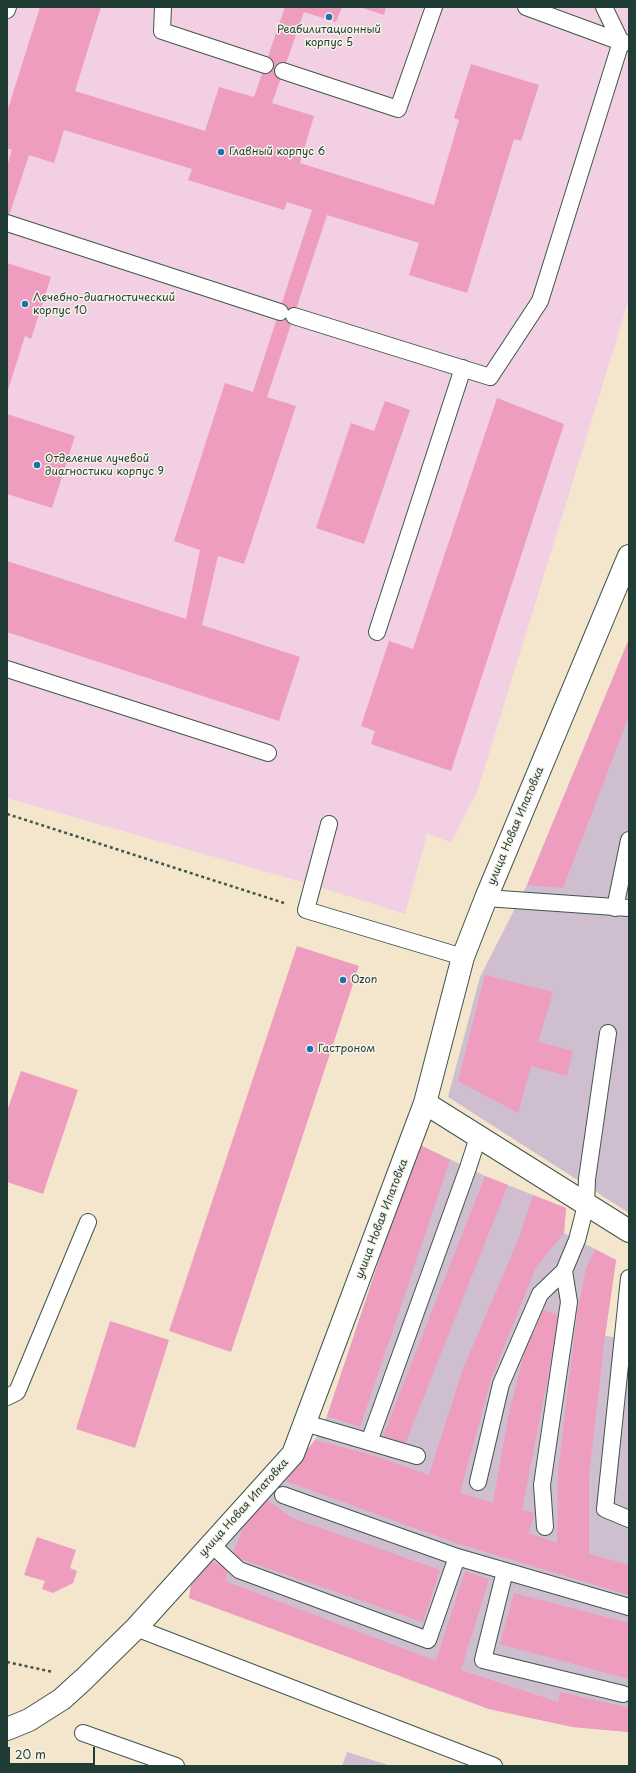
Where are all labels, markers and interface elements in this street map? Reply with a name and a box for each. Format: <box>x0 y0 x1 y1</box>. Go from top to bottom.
marker: Реабилитационный корпус 5 <box>324 12 334 22</box>
place label: Реабилитационный корпус 5 <box>277 23 381 49</box>
place label: Главный корпус 6 <box>229 145 325 159</box>
marker: Главный корпус 6 <box>216 147 226 157</box>
place label: Лечебно-диагностический корпус 10 <box>33 291 175 317</box>
marker: Лечебно-диагностический корпус 10 <box>20 299 30 309</box>
place label: Отделение лучевой диагностики корпус 9 <box>45 452 164 478</box>
marker: Отделение лучевой диагностики корпус 9 <box>32 460 42 470</box>
street label: улица Новая Ипатовка <box>485 765 547 887</box>
place label: Ozon <box>351 973 377 987</box>
marker: Ozon <box>338 975 348 985</box>
place label: Гастроном <box>318 1042 375 1056</box>
marker: Гастроном <box>305 1044 315 1054</box>
street label: улица Новая Ипатовка <box>353 1157 411 1281</box>
street label: улица Новая Ипатовка <box>197 1456 291 1560</box>
scale bar <box>10 1739 97 1765</box>
text: 20 m <box>15 1745 46 1763</box>

